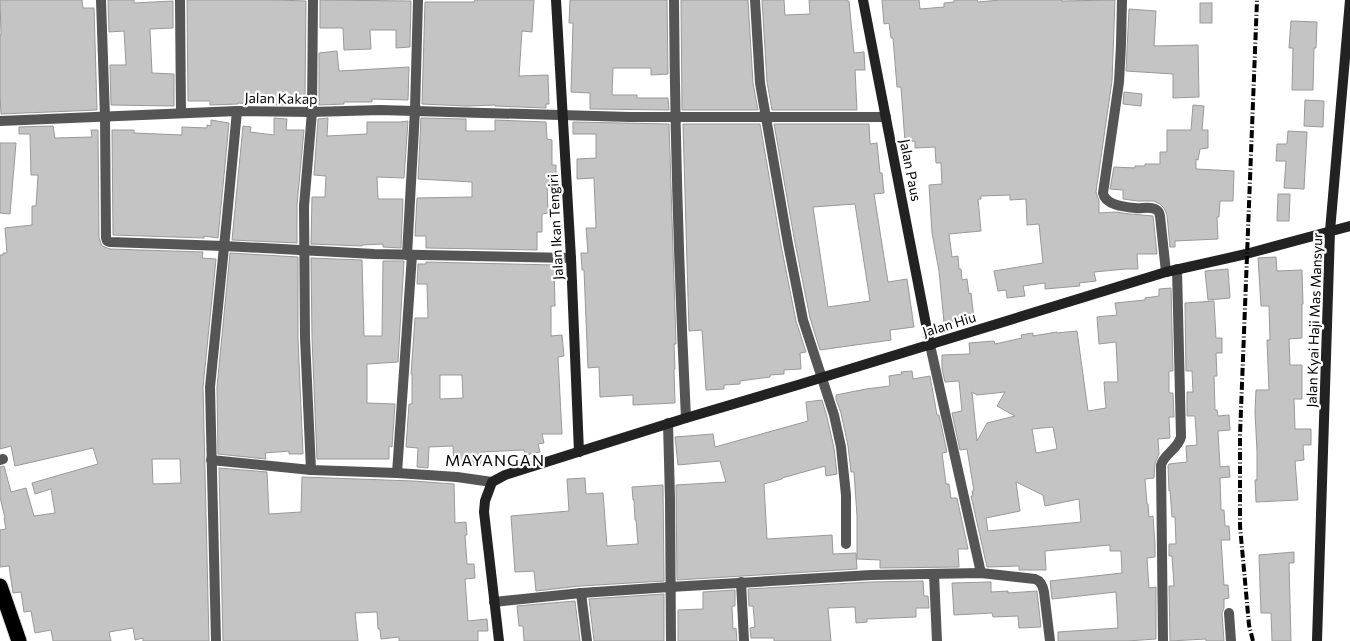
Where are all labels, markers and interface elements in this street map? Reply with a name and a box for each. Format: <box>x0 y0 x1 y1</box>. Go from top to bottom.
street label: Jalan Kakap <box>244 89 318 107</box>
street label: Jalan Paus <box>897 137 925 203</box>
street label: Jalan Ikan Tengiri <box>544 174 566 280</box>
street label: Jalan Kyai Haji Mas Mansyur <box>1302 232 1326 408</box>
street label: Jalan Hiu <box>920 308 978 340</box>
district label: MAYANGAN <box>445 450 545 469</box>

